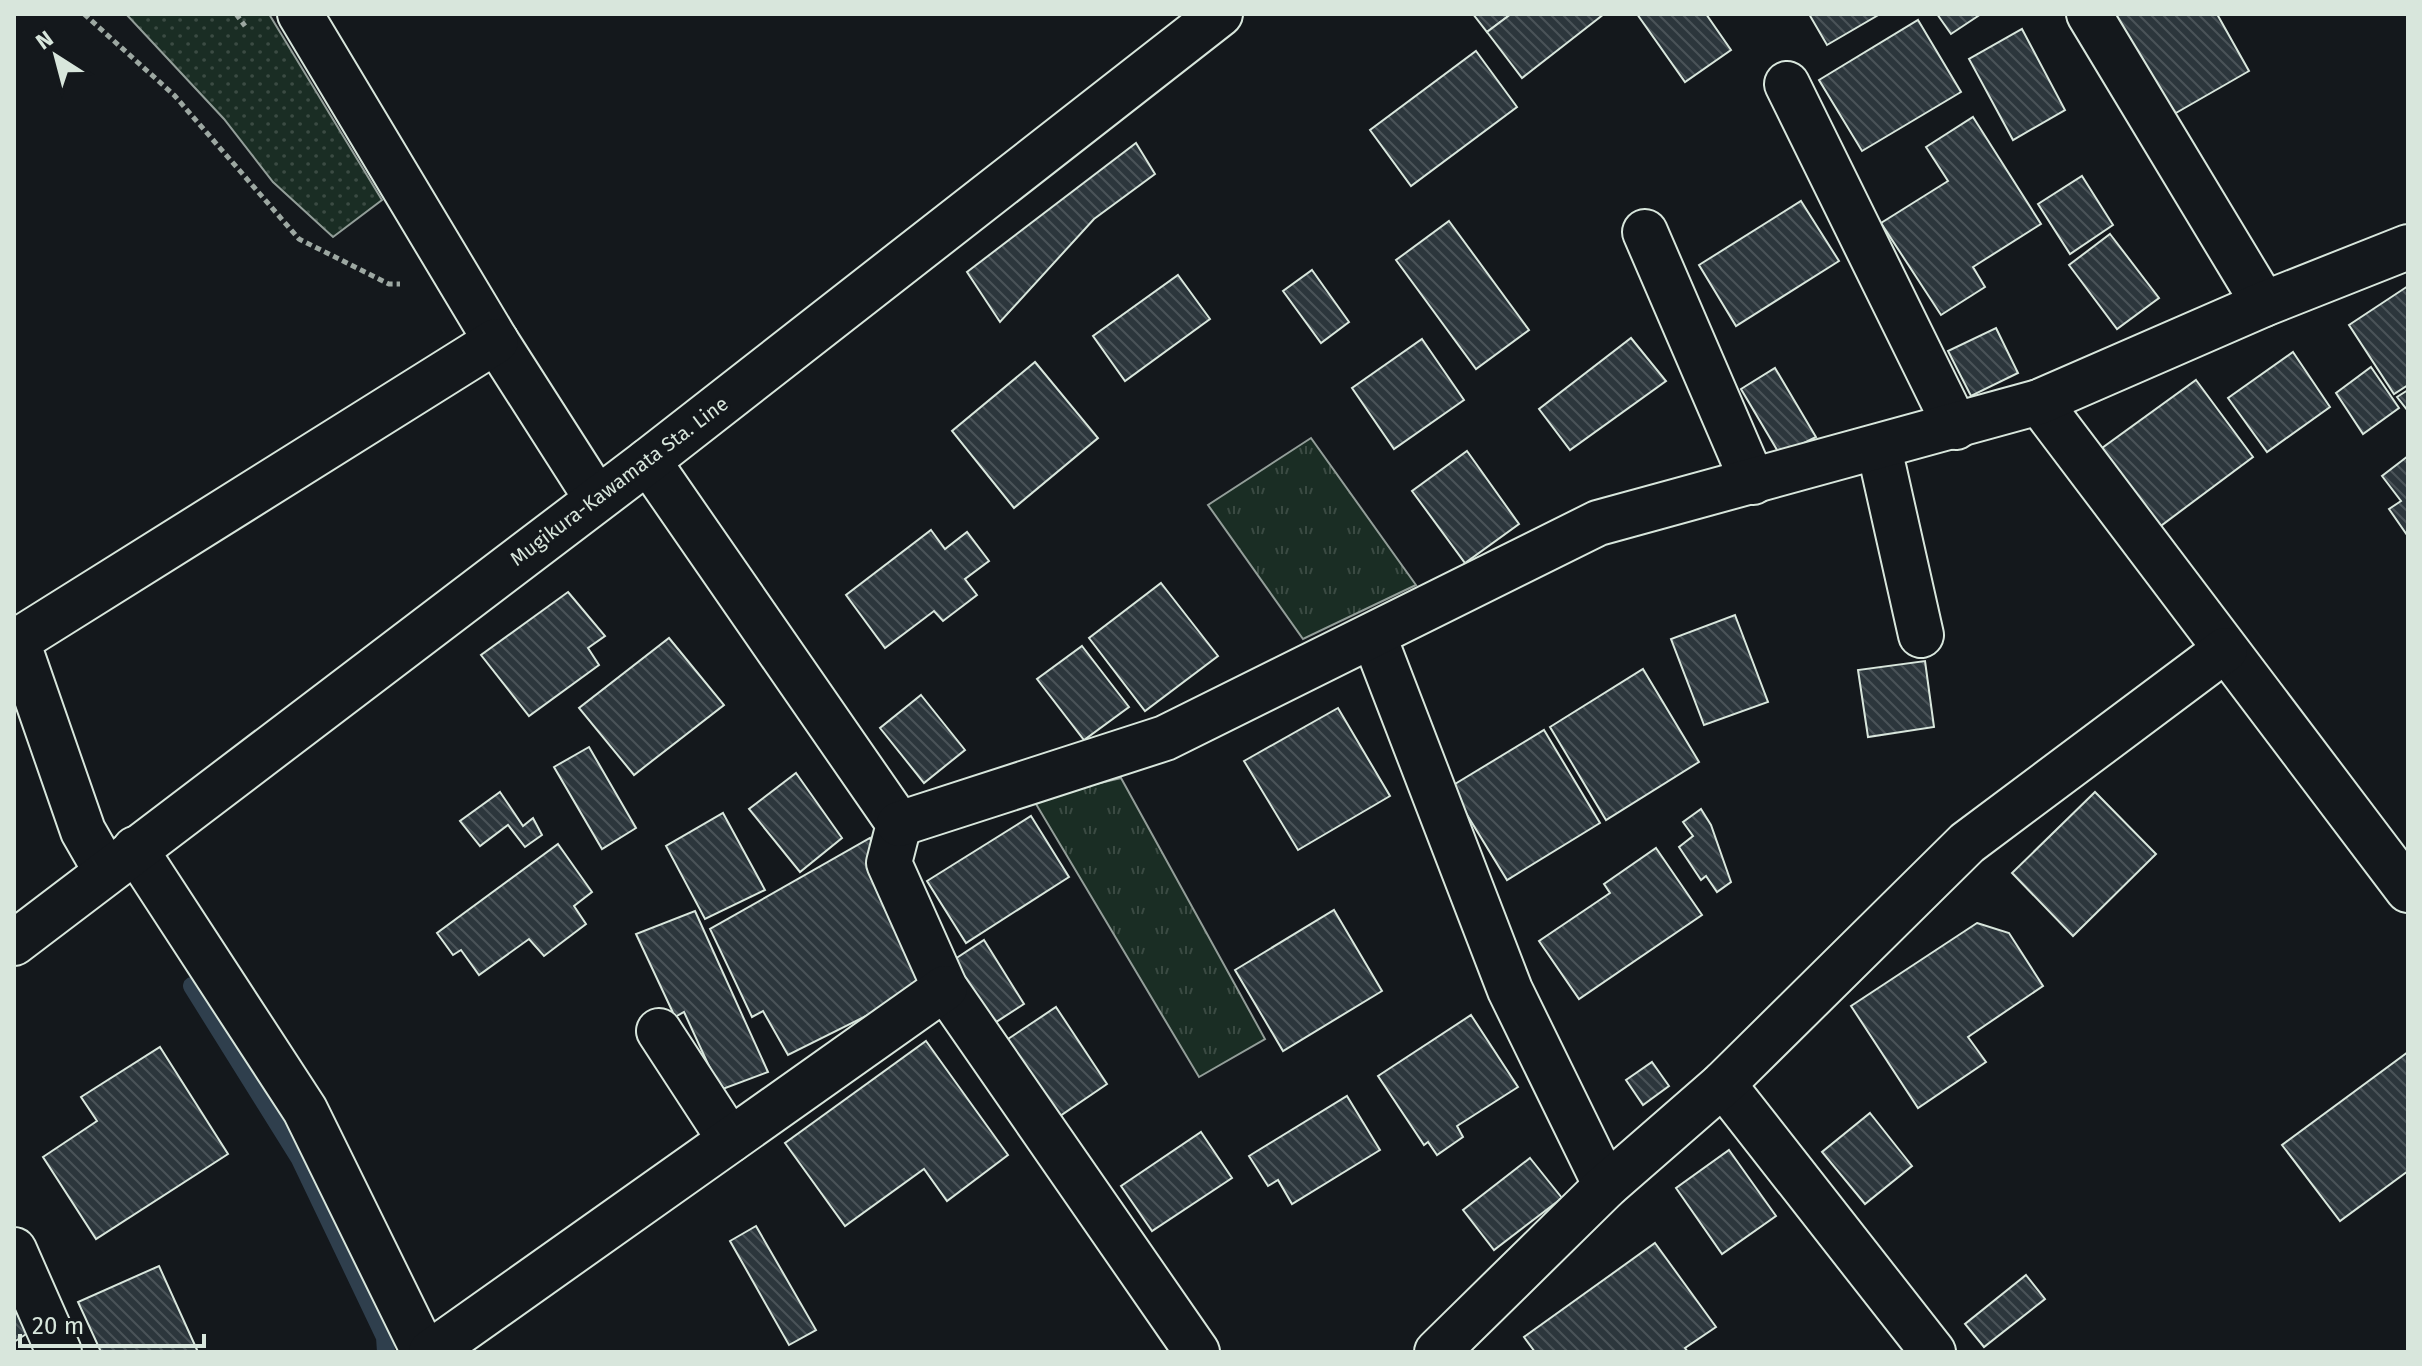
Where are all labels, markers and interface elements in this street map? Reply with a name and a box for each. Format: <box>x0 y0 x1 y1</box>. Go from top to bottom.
north arrow <box>16 16 96 96</box>
text: N <box>31 25 58 55</box>
street label: Mugikura-Kawamata Sta. Line <box>505 391 733 571</box>
scale bar <box>20 1298 204 1348</box>
text: 20 m <box>32 1312 84 1340</box>

